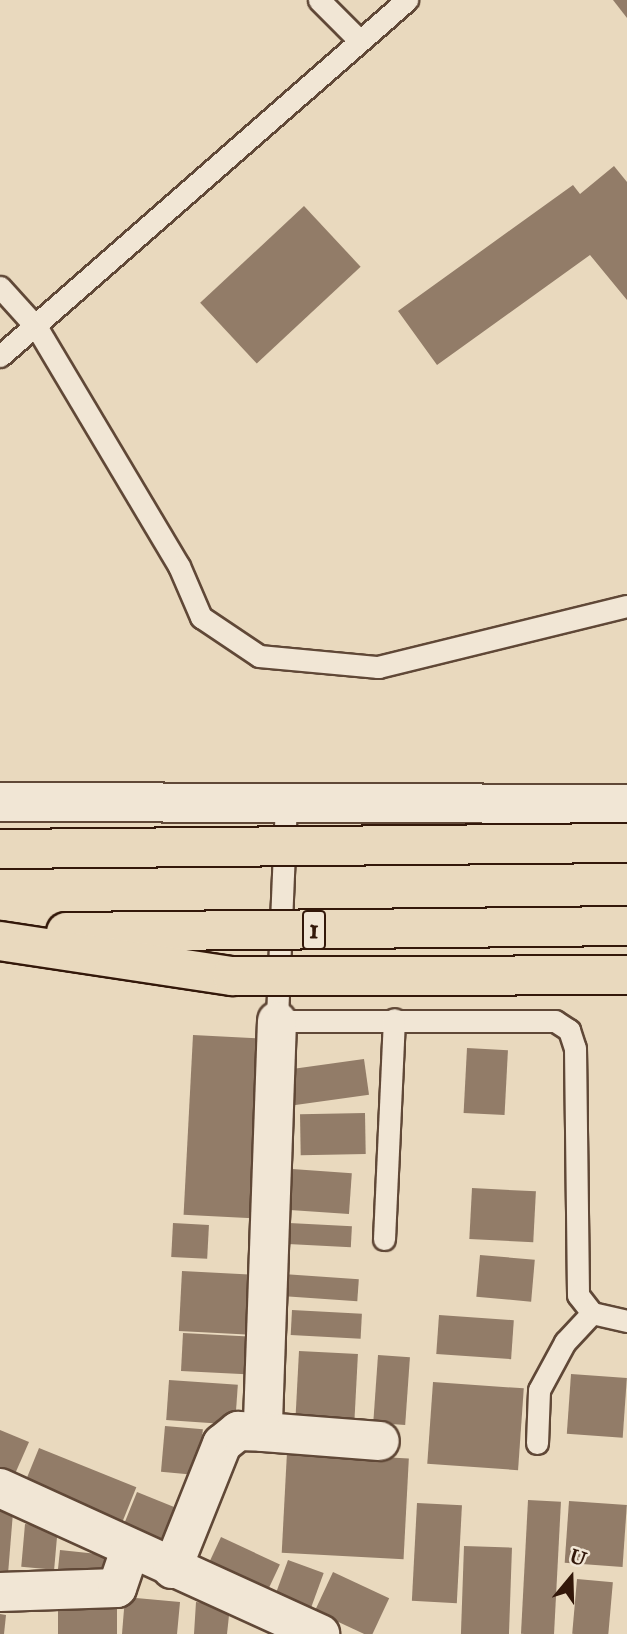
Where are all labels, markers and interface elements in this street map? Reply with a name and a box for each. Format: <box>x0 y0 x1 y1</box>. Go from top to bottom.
road number: 1 <box>302 906 326 954</box>
north arrow <box>536 1543 606 1613</box>
text: U <box>566 1544 589 1572</box>

